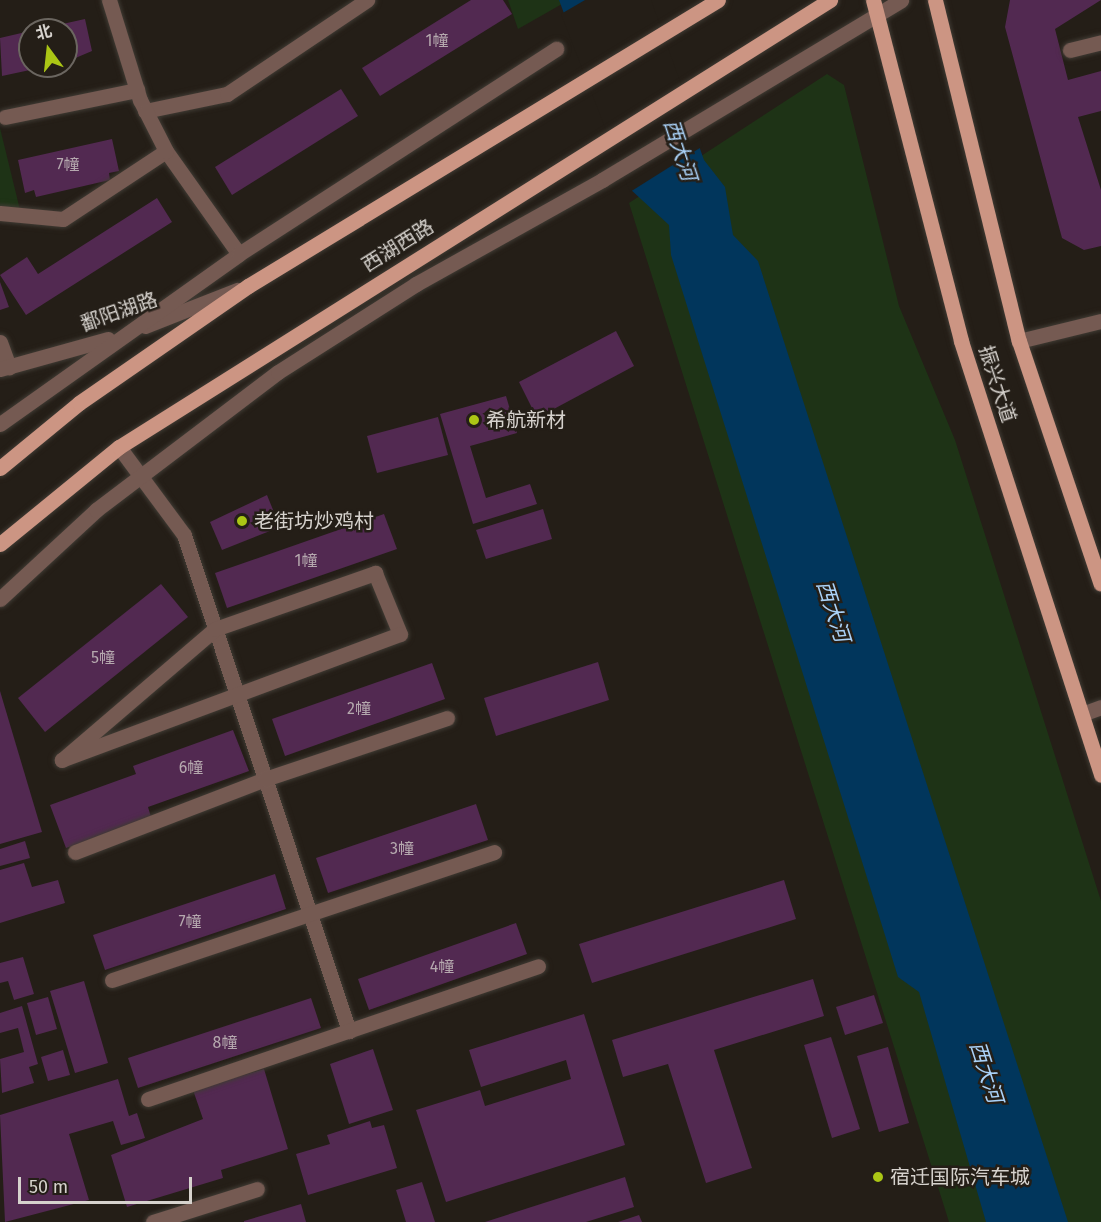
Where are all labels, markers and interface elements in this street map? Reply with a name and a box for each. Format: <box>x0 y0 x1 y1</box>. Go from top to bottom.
north arrow <box>18 18 78 78</box>
text: 北 <box>34 21 54 43</box>
house number: 1幢 <box>426 31 448 51</box>
water label: 西大河 <box>658 116 702 184</box>
house number: 7幢 <box>56 155 80 175</box>
street label: 西湖西路 <box>358 215 438 277</box>
street label: 鄱阳湖路 <box>77 288 161 336</box>
street label: 振兴大道 <box>973 342 1021 426</box>
place label: 希航新材 <box>486 408 566 432</box>
marker: 希航新材 <box>467 413 481 427</box>
place label: 老街坊炒鸡村 <box>254 509 374 533</box>
marker: 老街坊炒鸡村 <box>235 514 249 528</box>
house number: 1幢 <box>295 551 317 571</box>
water label: 西大河 <box>811 577 855 645</box>
house number: 5幢 <box>91 648 115 668</box>
house number: 2幢 <box>347 699 371 719</box>
house number: 6幢 <box>179 758 203 778</box>
house number: 3幢 <box>390 839 414 859</box>
house number: 7幢 <box>178 912 202 932</box>
house number: 4幢 <box>430 957 454 977</box>
house number: 8幢 <box>213 1033 237 1053</box>
water label: 西大河 <box>964 1038 1008 1106</box>
scale bar <box>21 1165 195 1203</box>
place label: 宿迁国际汽车城 <box>890 1165 1030 1189</box>
marker: 宿迁国际汽车城 <box>871 1170 885 1184</box>
text: 50 m <box>29 1176 68 1198</box>

